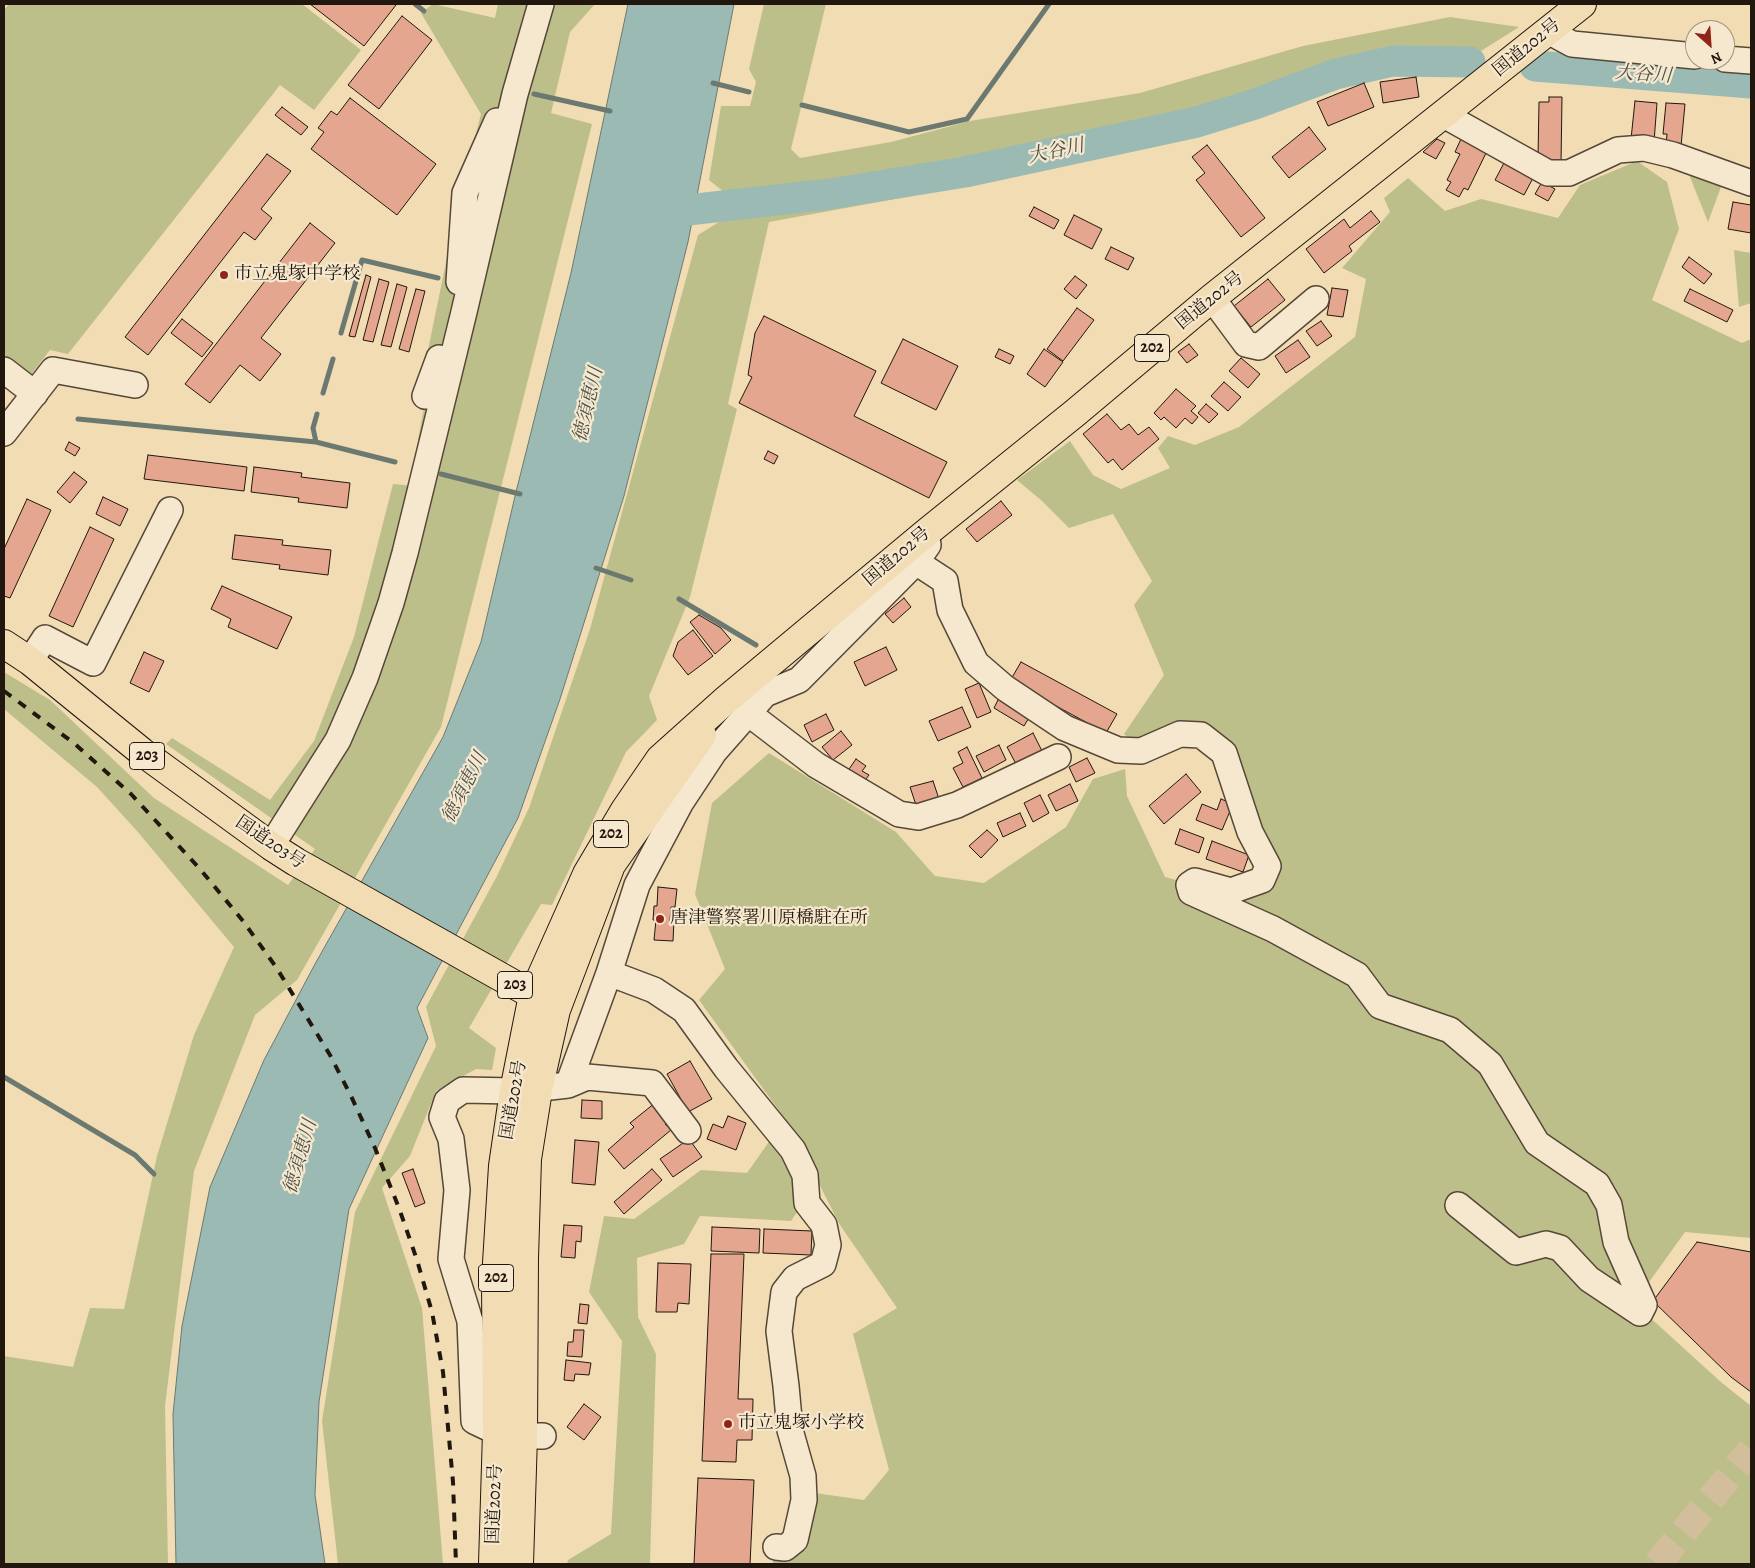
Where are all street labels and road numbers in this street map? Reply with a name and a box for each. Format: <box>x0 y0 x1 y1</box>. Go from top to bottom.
street label: 国道202号 <box>1489 14 1565 82</box>
street label: 国道202号 <box>1172 267 1248 335</box>
road number: 202 <box>1134 334 1170 362</box>
street label: 国道202号 <box>859 523 935 591</box>
road number: 203 <box>130 742 164 769</box>
street label: 国道203号 <box>231 812 309 874</box>
road number: 202 <box>594 821 628 848</box>
road number: 203 <box>498 972 532 998</box>
street label: 国道202号 <box>496 1058 532 1142</box>
road number: 202 <box>478 1264 514 1292</box>
street label: 国道202号 <box>483 1463 507 1545</box>

